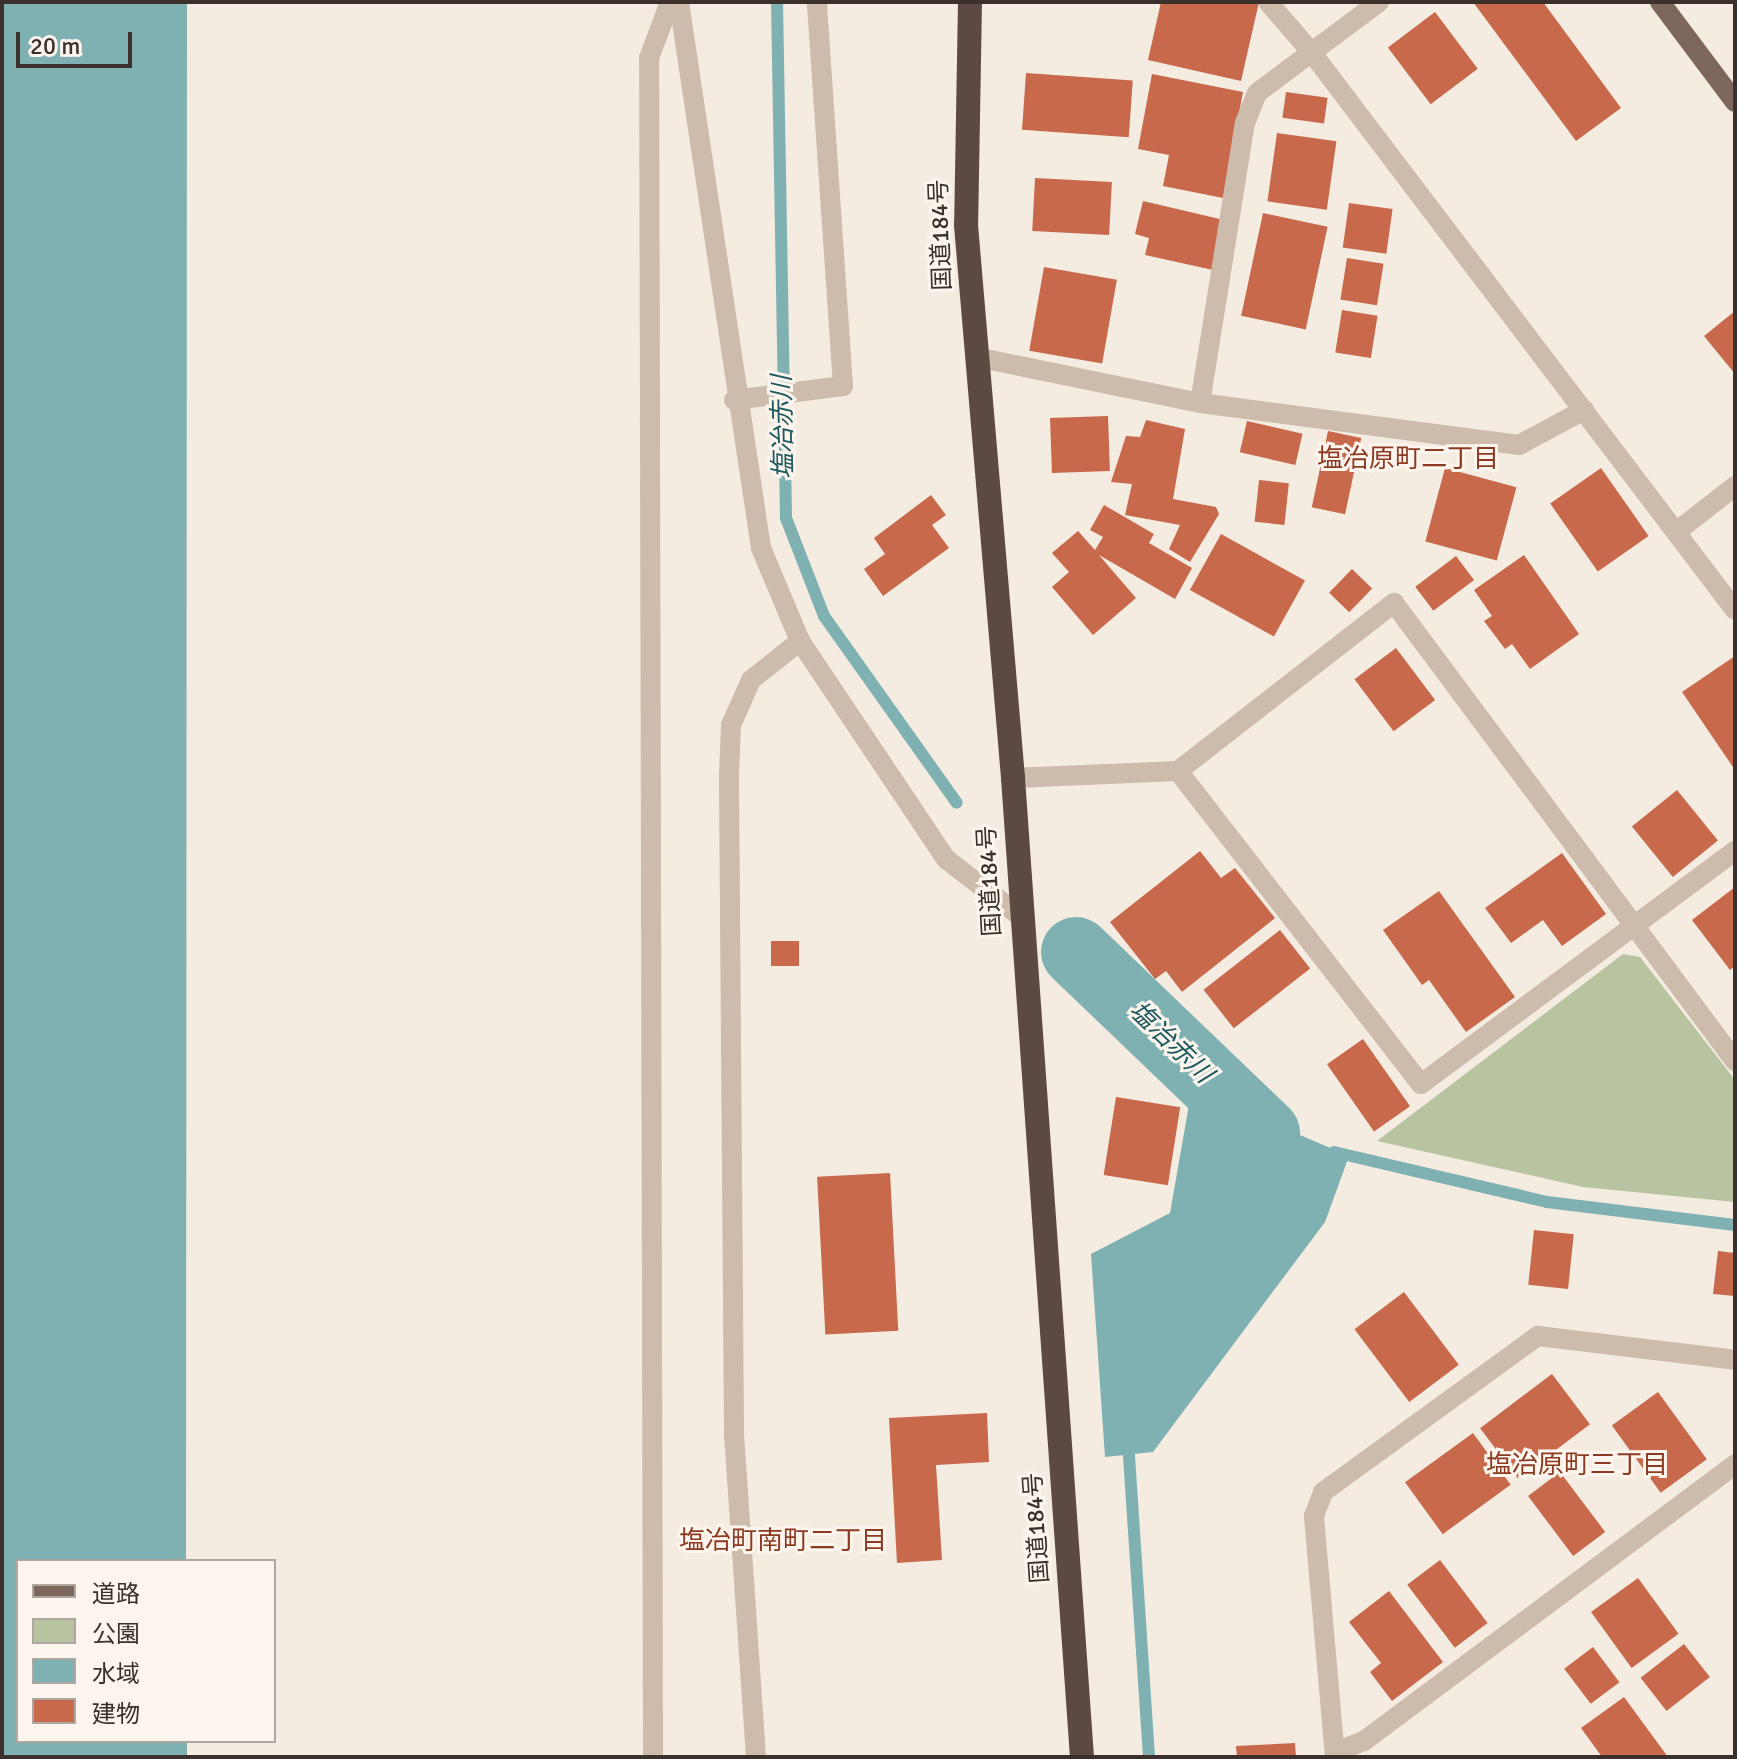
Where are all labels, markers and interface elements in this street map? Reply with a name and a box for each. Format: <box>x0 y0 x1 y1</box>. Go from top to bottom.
scale bar <box>20 16 136 66</box>
text: 20 m <box>30 31 80 61</box>
street label: 国道184号 <box>925 179 957 291</box>
water label: 塩冶赤川 <box>767 375 801 479</box>
district label: 塩冶原町二丁目 <box>1317 444 1499 476</box>
street label: 国道184号 <box>973 825 1007 937</box>
water label: 塩冶赤川 <box>1122 996 1218 1090</box>
district label: 塩冶原町三丁目 <box>1486 1450 1668 1482</box>
street label: 国道184号 <box>1019 1472 1055 1584</box>
district label: 塩冶町南町二丁目 <box>679 1526 887 1558</box>
legend <box>16 1559 276 1743</box>
text: 道路 <box>92 1579 140 1609</box>
text: 公園 <box>92 1619 140 1649</box>
text: 水域 <box>92 1659 140 1689</box>
text: 建物 <box>92 1699 140 1729</box>

